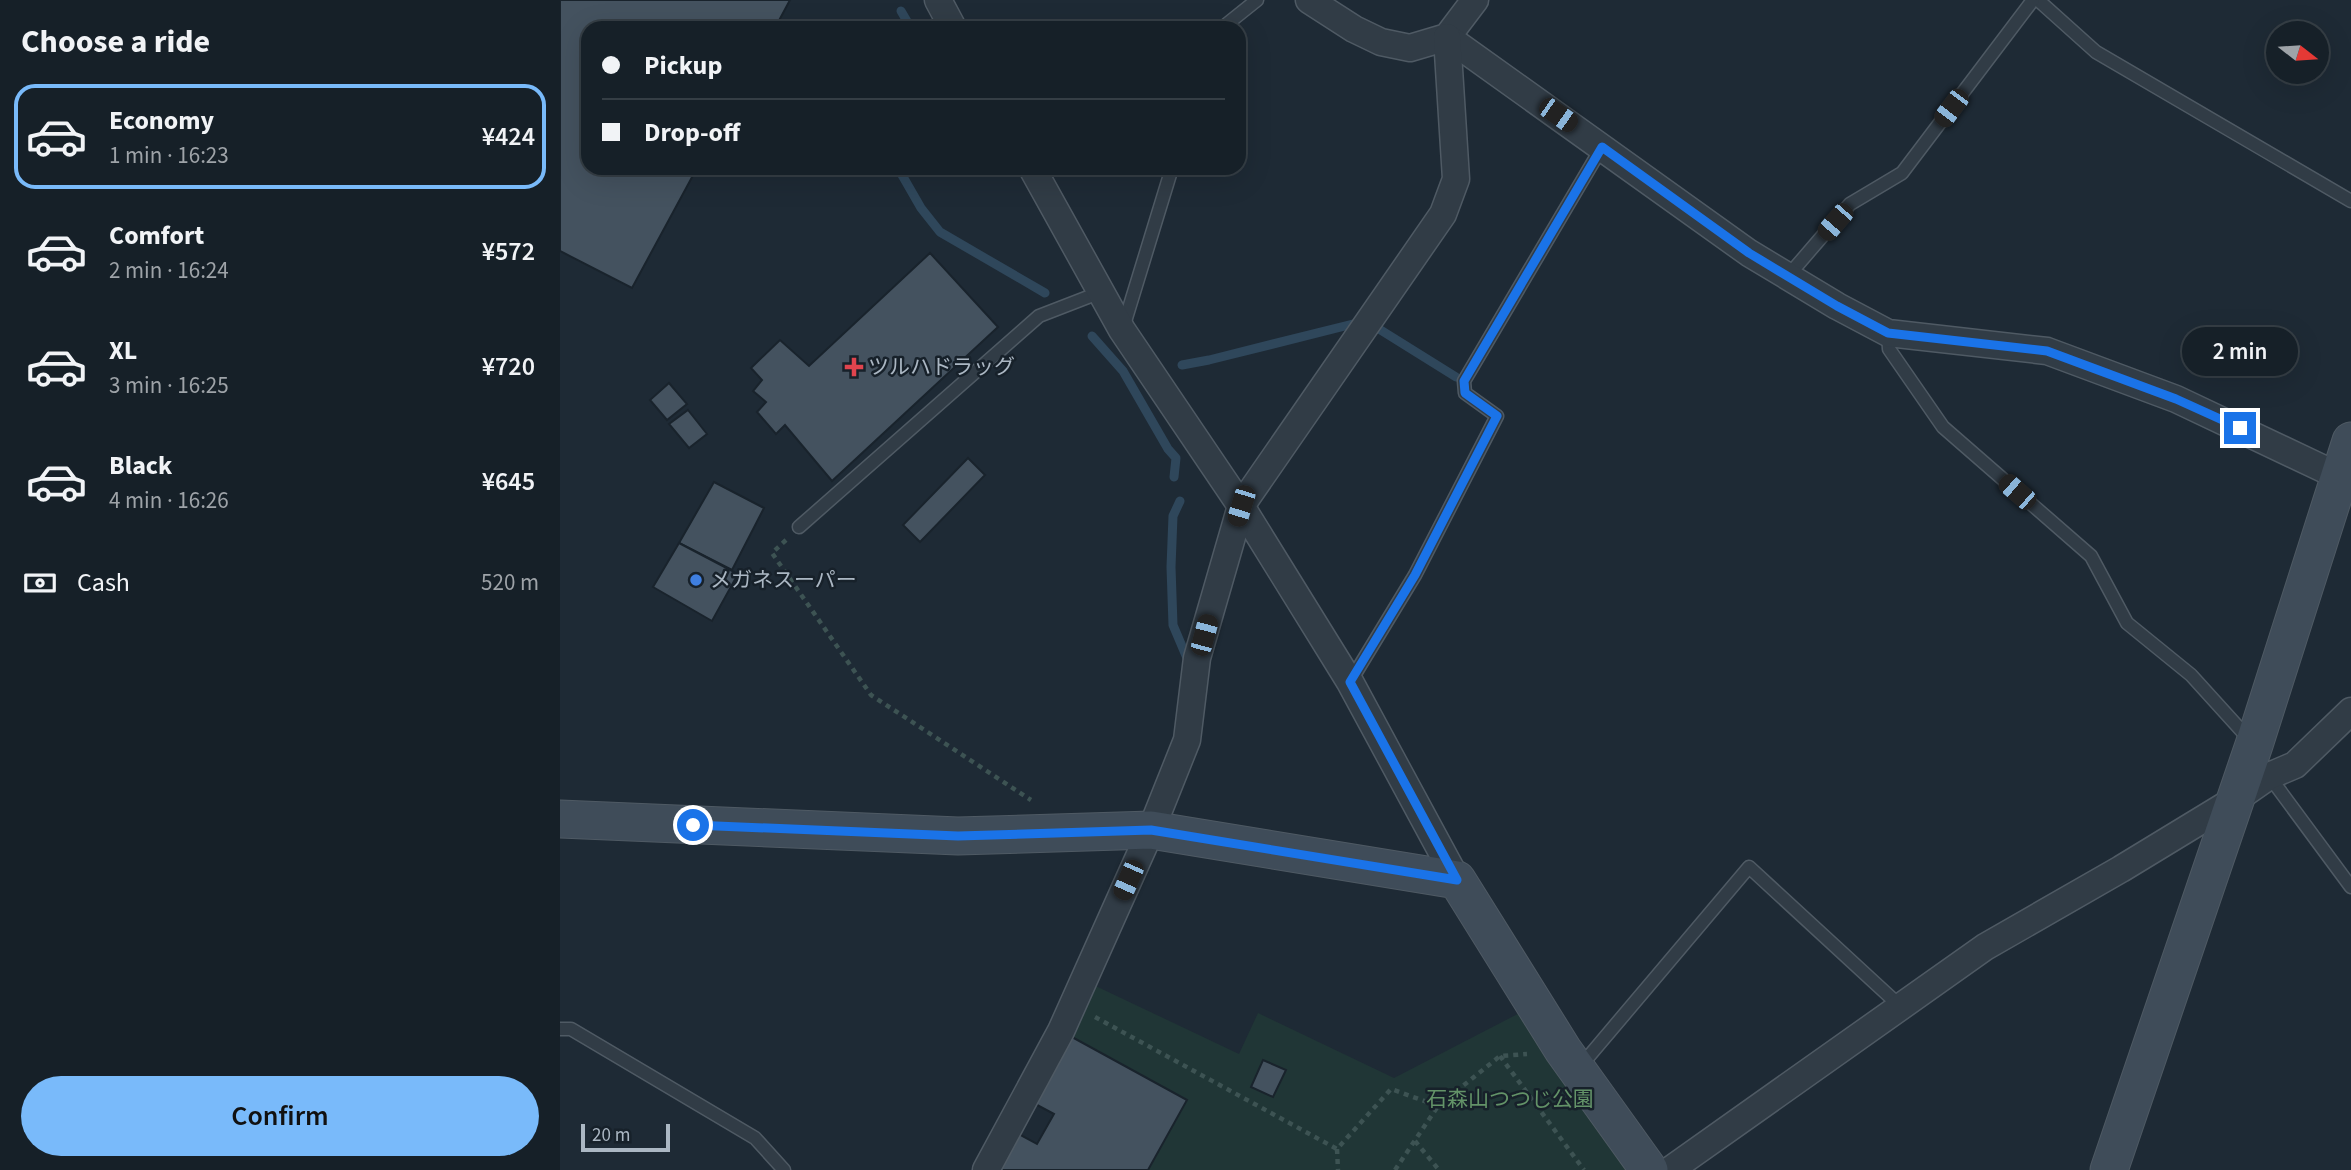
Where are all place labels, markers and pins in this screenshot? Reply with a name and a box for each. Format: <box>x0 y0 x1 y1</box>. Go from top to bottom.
place label: ツルハドラッグ <box>868 352 1015 382</box>
marker: ツルハドラッグ <box>846 359 862 375</box>
place label: メガネスーパー <box>710 565 857 595</box>
marker: メガネスーパー <box>688 572 704 588</box>

